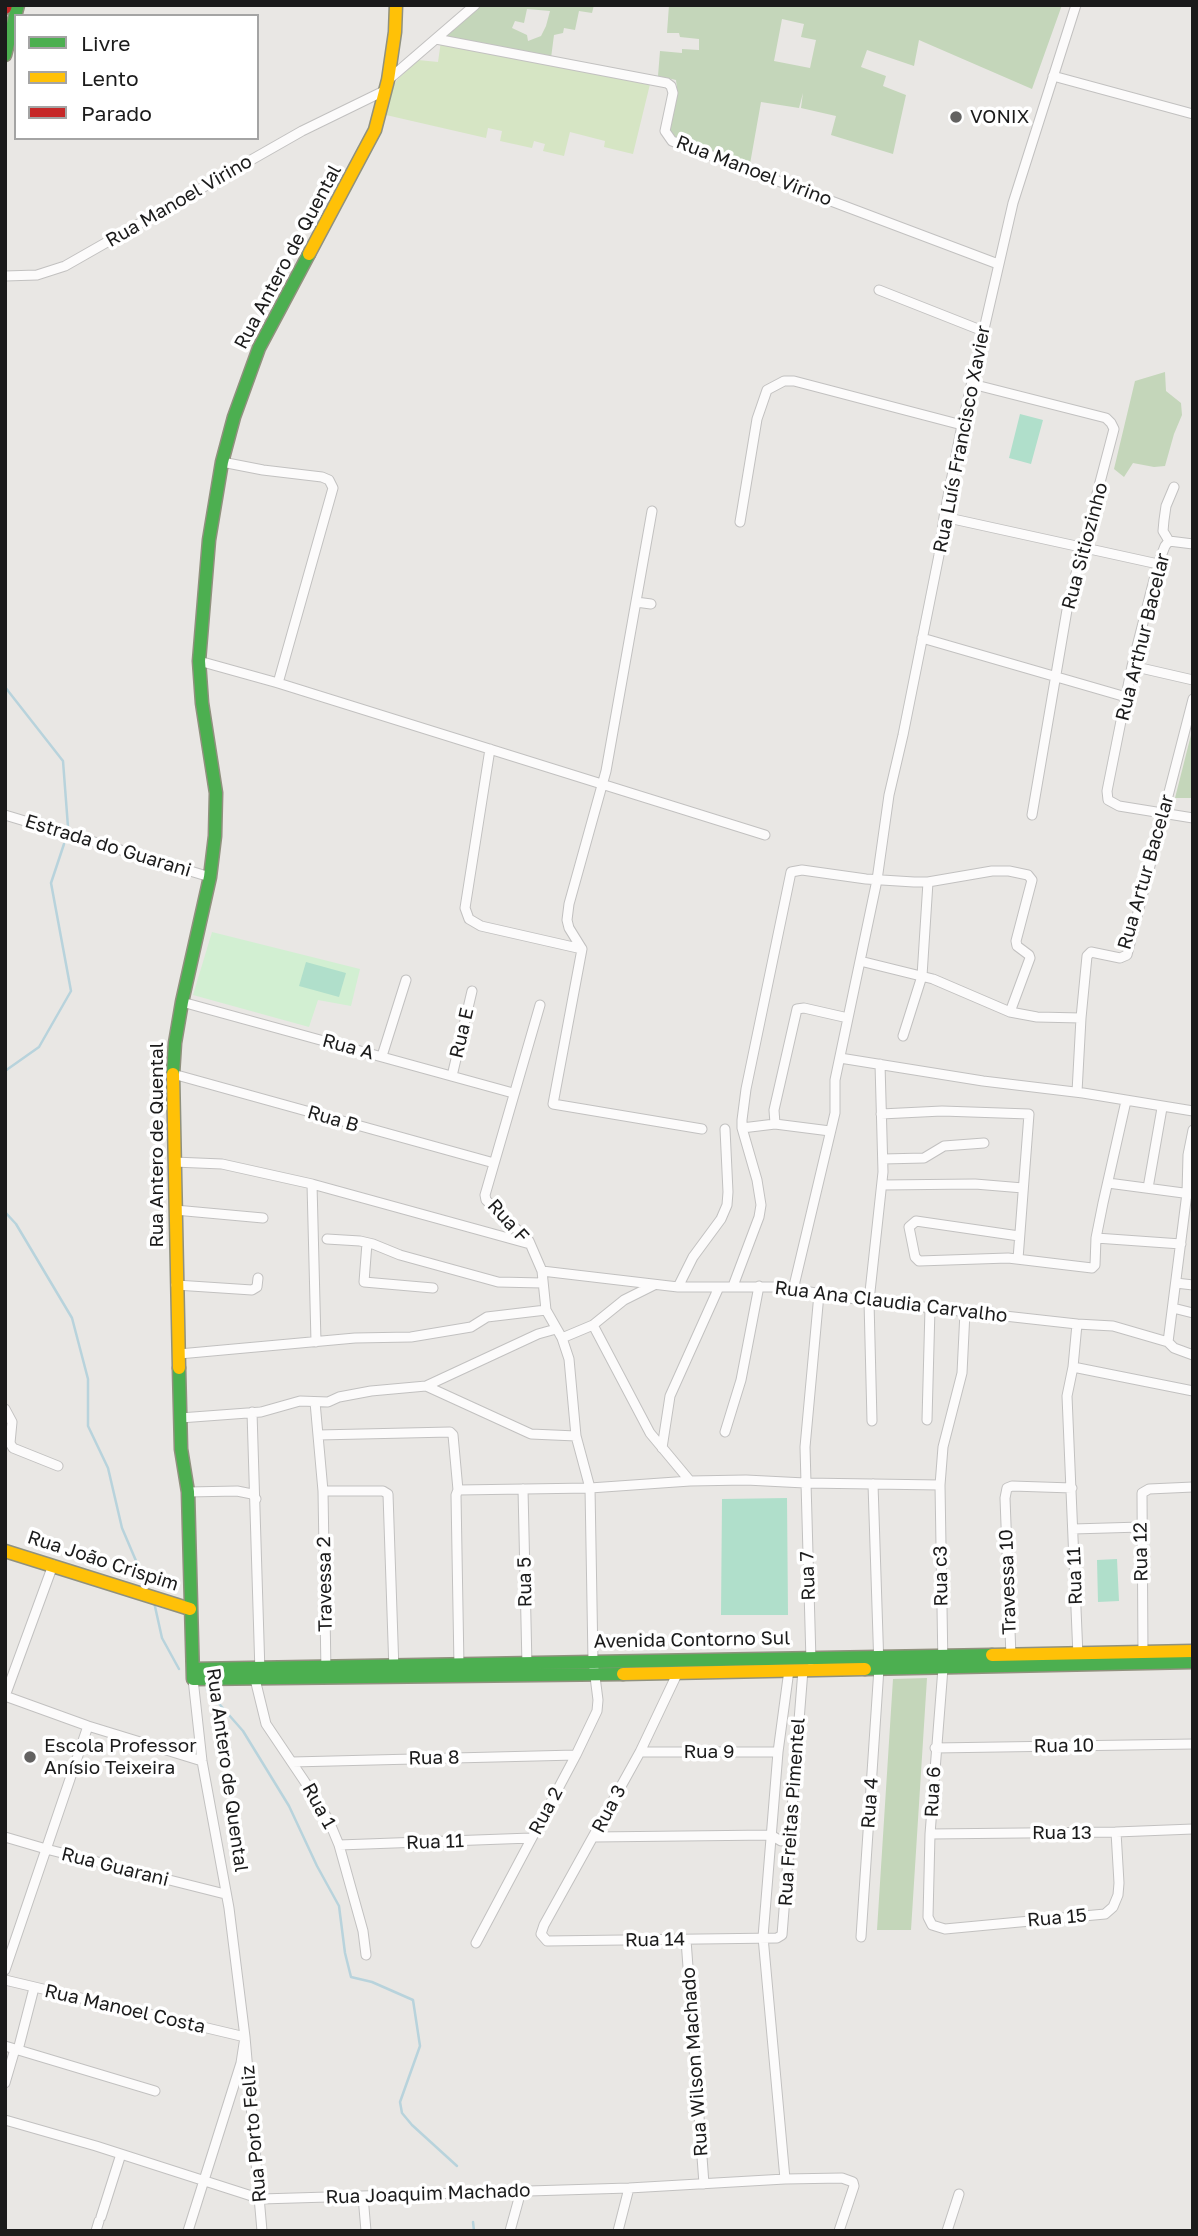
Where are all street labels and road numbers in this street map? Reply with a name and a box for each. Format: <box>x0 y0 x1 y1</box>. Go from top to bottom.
street label: Rua Manoel Virino <box>673 131 835 211</box>
street label: Rua Manoel Virino <box>102 150 256 252</box>
street label: Rua Antero de Quental <box>230 161 346 353</box>
street label: Rua Luís Francisco Xavier <box>929 323 995 555</box>
street label: Rua Sitiozinho <box>1057 480 1113 612</box>
street label: Rua Arthur Bacelar <box>1111 551 1175 723</box>
street label: Rua Artur Bacelar <box>1113 792 1179 952</box>
street label: Estrada do Guarani <box>22 810 194 882</box>
street label: Rua E <box>445 1006 479 1060</box>
street label: Rua A <box>320 1029 376 1065</box>
street label: Rua Antero de Quental <box>146 1042 168 1248</box>
street label: Rua B <box>305 1101 361 1137</box>
street label: Rua F <box>483 1194 533 1248</box>
street label: Rua Ana Claudia Carvalho <box>773 1276 1009 1328</box>
street label: Rua 12 <box>1129 1522 1153 1582</box>
street label: Rua João Crispim <box>25 1526 181 1596</box>
street label: Travessa 10 <box>995 1529 1021 1635</box>
street label: Travessa 2 <box>313 1536 337 1632</box>
street label: Rua c3 <box>929 1545 953 1607</box>
street label: Rua 11 <box>1063 1547 1087 1605</box>
street label: Rua 7 <box>796 1551 820 1601</box>
street label: Rua 5 <box>513 1557 537 1607</box>
street label: Avenida Contorno Sul <box>594 1627 790 1653</box>
street label: Rua Antero de Quental <box>201 1667 253 1873</box>
street label: Rua Freitas Pimentel <box>774 1717 810 1907</box>
street label: Rua 10 <box>1034 1734 1094 1758</box>
street label: Rua 9 <box>683 1741 735 1763</box>
street label: Rua 8 <box>408 1746 460 1770</box>
street label: Rua 6 <box>920 1766 946 1818</box>
street label: Rua 4 <box>857 1777 883 1829</box>
street label: Rua 1 <box>297 1779 341 1833</box>
street label: Rua 3 <box>587 1781 631 1837</box>
street label: Rua 2 <box>524 1783 568 1839</box>
street label: Rua 13 <box>1032 1822 1092 1844</box>
street label: Rua 11 <box>406 1830 464 1854</box>
street label: Rua Guarani <box>59 1843 171 1891</box>
street label: Rua 15 <box>1026 1904 1088 1932</box>
street label: Rua 14 <box>625 1928 685 1952</box>
street label: Rua Wilson Machado <box>677 1967 713 2157</box>
street label: Rua Manoel Costa <box>42 1979 208 2039</box>
street label: Rua Porto Feliz <box>237 2064 271 2204</box>
street label: Rua Joaquim Machado <box>325 2179 531 2209</box>

